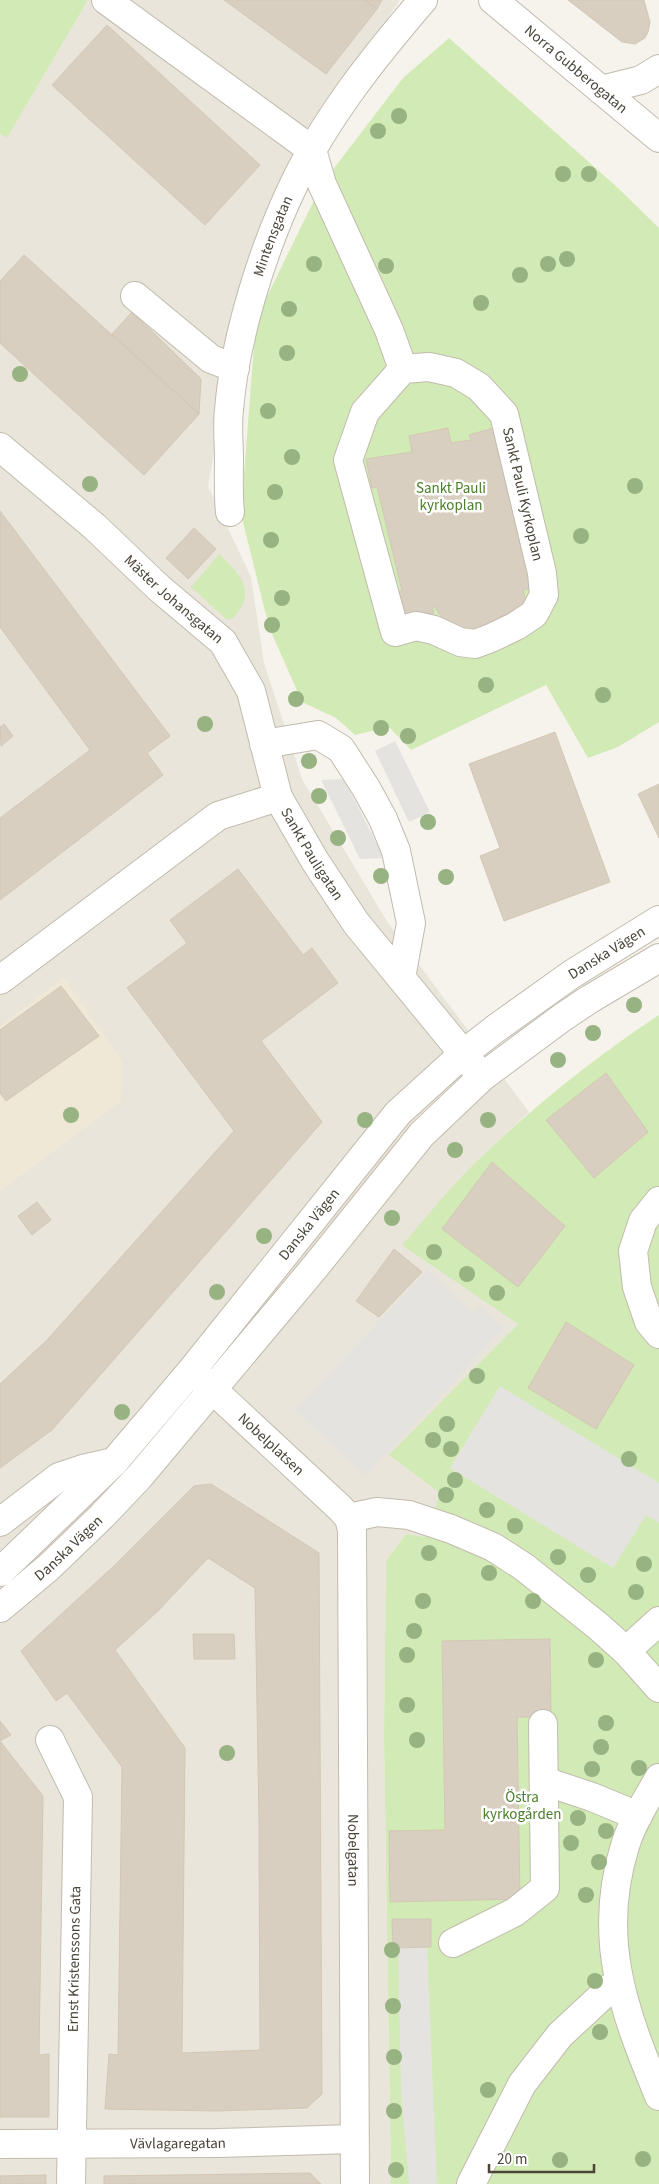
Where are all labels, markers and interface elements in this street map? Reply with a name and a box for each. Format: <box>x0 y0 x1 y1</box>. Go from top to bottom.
street label: Norra Gubberogatan <box>520 20 632 119</box>
street label: Mintensgatan <box>248 192 298 279</box>
street label: Sankt Pauli Kyrkoplan <box>497 425 548 563</box>
park label: Sankt Pauli kyrkoplan <box>416 478 486 516</box>
street label: Mäster Johansgatan <box>119 550 228 649</box>
street label: Sankt Pauligatan <box>275 804 348 905</box>
street label: Danska Vägen <box>564 921 649 985</box>
street label: Danska Vägen <box>274 1184 345 1265</box>
street label: Nobelplatsen <box>233 1408 309 1481</box>
street label: Danska Vägen <box>30 1511 108 1586</box>
park label: Östra kyrkogården <box>483 1787 561 1825</box>
street label: Nobelgatan <box>342 1814 364 1887</box>
street label: Ernst Kristenssons Gata <box>63 1886 86 2032</box>
street label: Vävlagaregatan <box>130 2133 226 2154</box>
scale bar <box>489 2142 594 2174</box>
text: 20 m <box>497 2149 527 2170</box>

